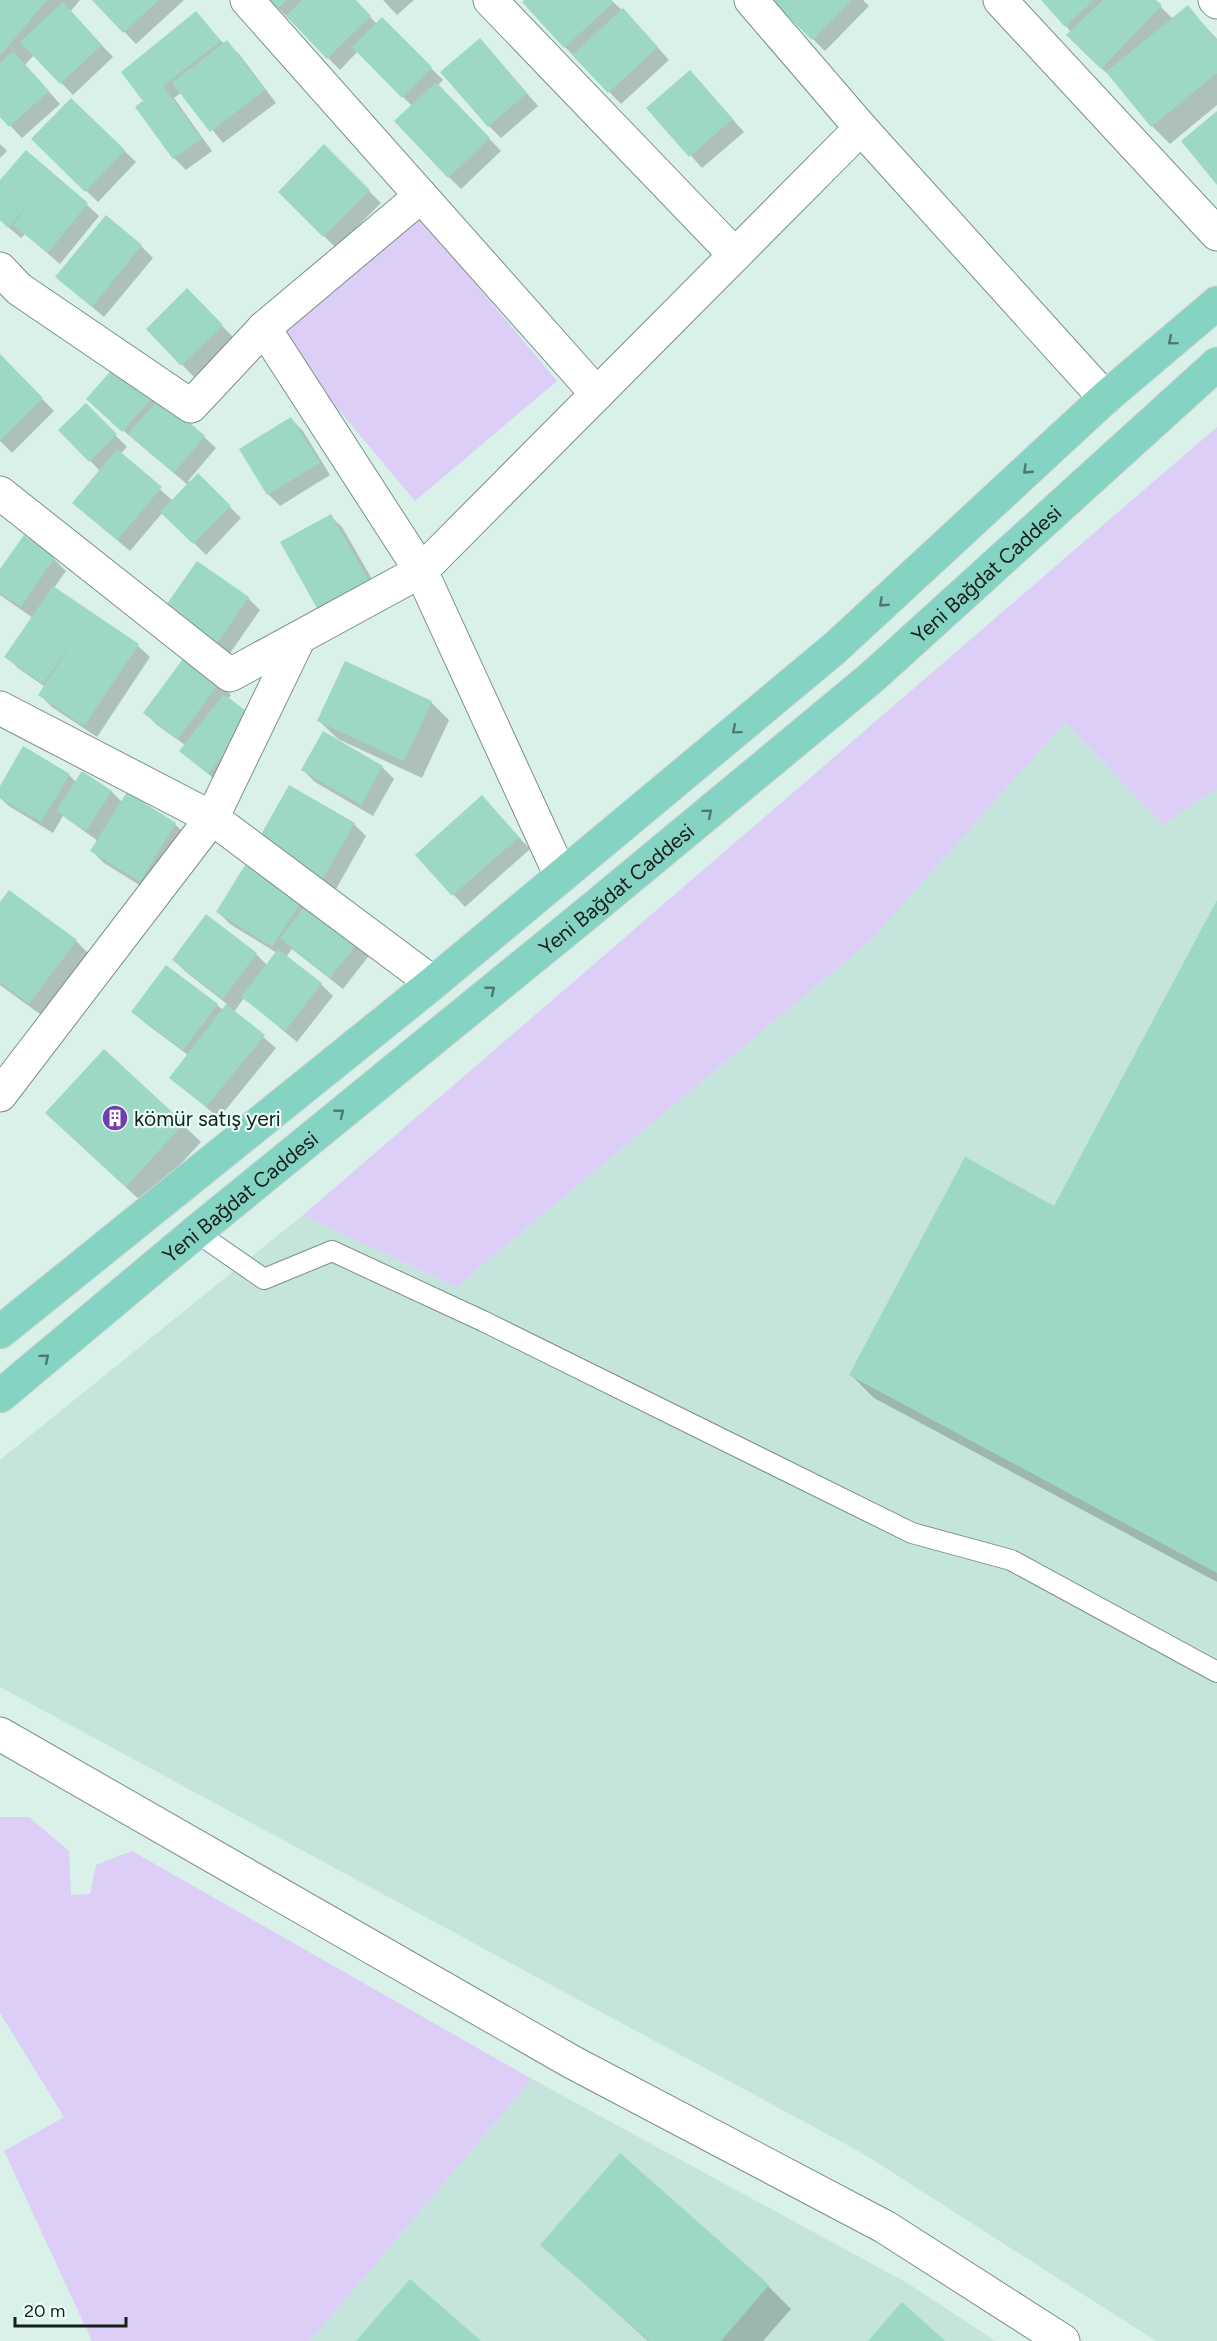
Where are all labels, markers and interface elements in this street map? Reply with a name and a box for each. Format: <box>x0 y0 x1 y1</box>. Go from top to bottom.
one-way arrow <box>1168 334 1179 345</box>
one-way arrow <box>1023 463 1034 474</box>
street label: Yeni Bağdat Caddesi <box>906 499 1066 648</box>
one-way arrow <box>880 596 890 607</box>
one-way arrow <box>732 723 743 734</box>
one-way arrow <box>701 810 712 821</box>
street label: Yeni Bağdat Caddesi <box>534 818 699 960</box>
one-way arrow <box>485 986 496 997</box>
building icon: kömür satış yeri <box>100 1103 130 1133</box>
place label: kömür satış yeri <box>134 1106 281 1131</box>
one-way arrow <box>334 1110 345 1121</box>
street label: Yeni Bağdat Caddesi <box>157 1126 323 1267</box>
one-way arrow <box>38 1355 49 1366</box>
scale bar <box>15 2290 126 2328</box>
text: 20 m <box>24 2300 65 2322</box>

